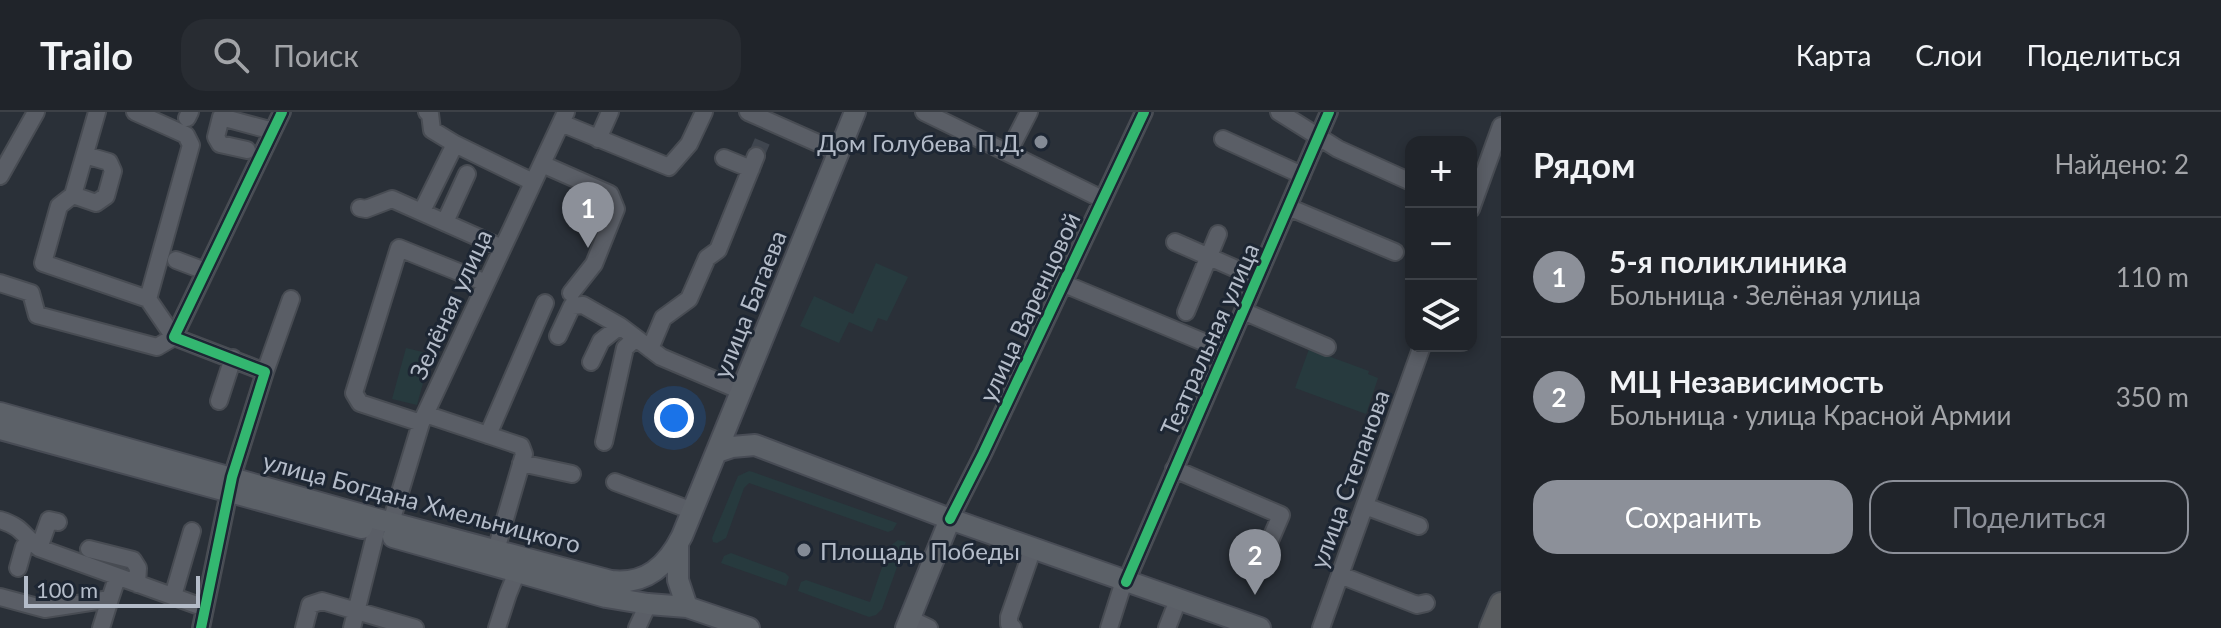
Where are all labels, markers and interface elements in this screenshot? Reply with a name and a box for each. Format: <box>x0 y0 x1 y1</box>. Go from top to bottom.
search box <box>181 19 741 91</box>
text: Trailo <box>40 32 133 78</box>
icon: search <box>209 33 253 77</box>
text: Поиск <box>273 37 359 73</box>
text: Карта <box>1796 38 1871 72</box>
text: Слои <box>1915 38 1982 72</box>
text: Поделиться <box>2026 38 2181 72</box>
place label: Дом Голубева П.Д. <box>817 128 1025 157</box>
marker: Дом Голубева П.Д. <box>1032 133 1050 151</box>
map controls <box>1405 136 1477 352</box>
button: + <box>1405 136 1477 208</box>
text: Рядом <box>1533 144 1635 185</box>
text: Найдено: 2 <box>2054 148 2189 180</box>
pin: 1 <box>562 182 614 248</box>
street label: улица Варенцовой <box>972 208 1086 406</box>
button: − <box>1405 208 1477 280</box>
street label: Зелёная улица <box>403 224 497 384</box>
street label: улица Багаева <box>706 226 792 382</box>
street label: Театральная улица <box>1154 238 1264 440</box>
text: 5-я поликлиника <box>1609 243 1847 279</box>
text: 1 <box>1551 261 1567 293</box>
text: 110 m <box>2116 261 2189 293</box>
text: Больница · Зелёная улица <box>1609 279 1921 311</box>
button: layers <box>1405 280 1477 352</box>
text: МЦ Независимость <box>1609 363 1884 399</box>
text: 2 <box>1551 381 1567 413</box>
text: 350 m <box>2116 381 2189 413</box>
street label: улица Степанова <box>1303 386 1395 572</box>
your location <box>654 398 694 438</box>
text: Больница · улица Красной Армии <box>1609 399 2012 431</box>
street label: улица Богдана Хмельницкого <box>260 446 584 558</box>
button: Сохранить <box>1533 480 1853 554</box>
button: Поделиться <box>1869 480 2189 554</box>
pin: 2 <box>1229 529 1281 595</box>
place label: Площадь Победы <box>820 536 1020 565</box>
marker: Площадь Победы <box>795 541 813 559</box>
scale bar <box>24 572 200 608</box>
text: 100 m <box>36 576 98 603</box>

